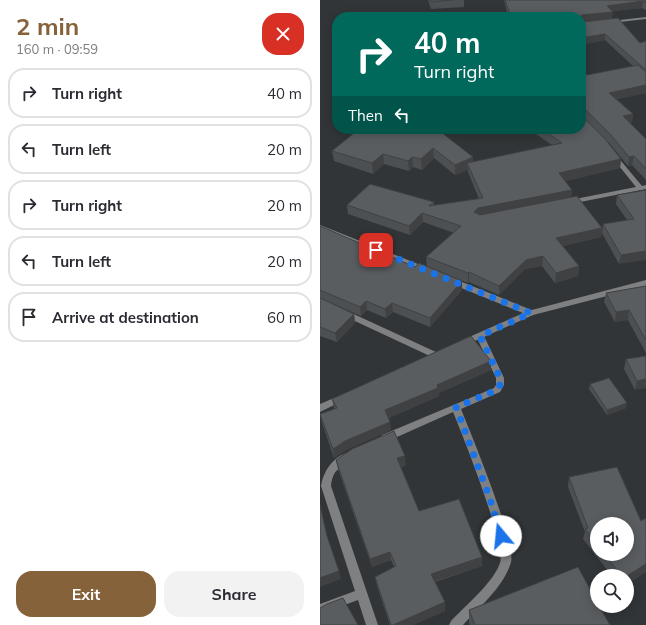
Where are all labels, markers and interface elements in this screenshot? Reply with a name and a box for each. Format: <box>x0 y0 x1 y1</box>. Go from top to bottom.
text: 2 min <box>16 11 79 41</box>
button: close <box>262 13 304 55</box>
text: 40 m <box>414 25 480 60</box>
icon: right <box>348 28 400 80</box>
text: 160 m · 09:59 <box>16 41 98 57</box>
text: Turn right <box>414 60 494 83</box>
icon: right <box>18 82 40 104</box>
text: Turn right <box>52 84 122 103</box>
text: 40 m <box>267 84 302 103</box>
icon: left <box>391 104 413 126</box>
text: Then <box>348 106 383 125</box>
icon: left <box>18 138 40 160</box>
text: Turn left <box>52 140 111 159</box>
text: 20 m <box>267 140 302 159</box>
icon: right <box>18 194 40 216</box>
text: Turn right <box>52 196 122 215</box>
text: 20 m <box>267 196 302 215</box>
pin <box>359 233 393 267</box>
icon: arrive <box>365 239 387 261</box>
icon: left <box>18 250 40 272</box>
text: Turn left <box>52 252 111 271</box>
text: 20 m <box>267 252 302 271</box>
icon: arrive <box>18 306 40 328</box>
text: Arrive at destination <box>52 308 199 327</box>
text: 60 m <box>267 308 302 327</box>
position arrow <box>480 515 522 557</box>
map controls <box>590 517 634 613</box>
button: sound <box>590 517 634 561</box>
button: search <box>590 569 634 613</box>
button: Exit <box>16 571 156 617</box>
button: Share <box>164 571 304 617</box>

